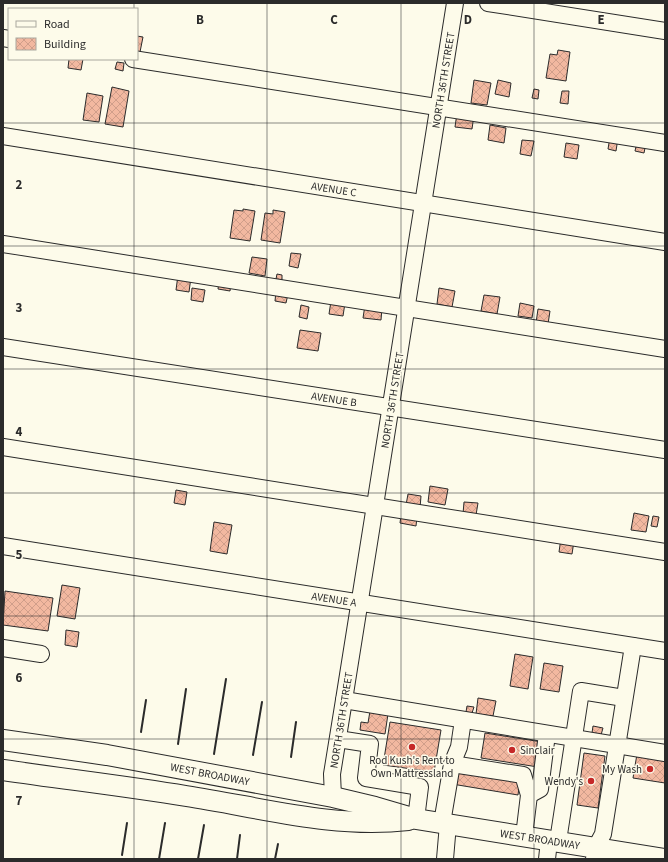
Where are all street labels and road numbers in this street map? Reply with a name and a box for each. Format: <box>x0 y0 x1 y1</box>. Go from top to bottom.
street label: NORTH 36TH STREET <box>428 31 459 129</box>
street label: AVENUE C <box>310 179 358 200</box>
street label: NORTH 36TH STREET <box>377 351 408 449</box>
street label: AVENUE B <box>310 388 358 411</box>
street label: AVENUE A <box>310 589 358 610</box>
street label: NORTH 36TH STREET <box>326 671 357 769</box>
street label: WEST BROADWAY <box>169 759 252 790</box>
street label: WEST BROADWAY <box>499 826 582 853</box>

